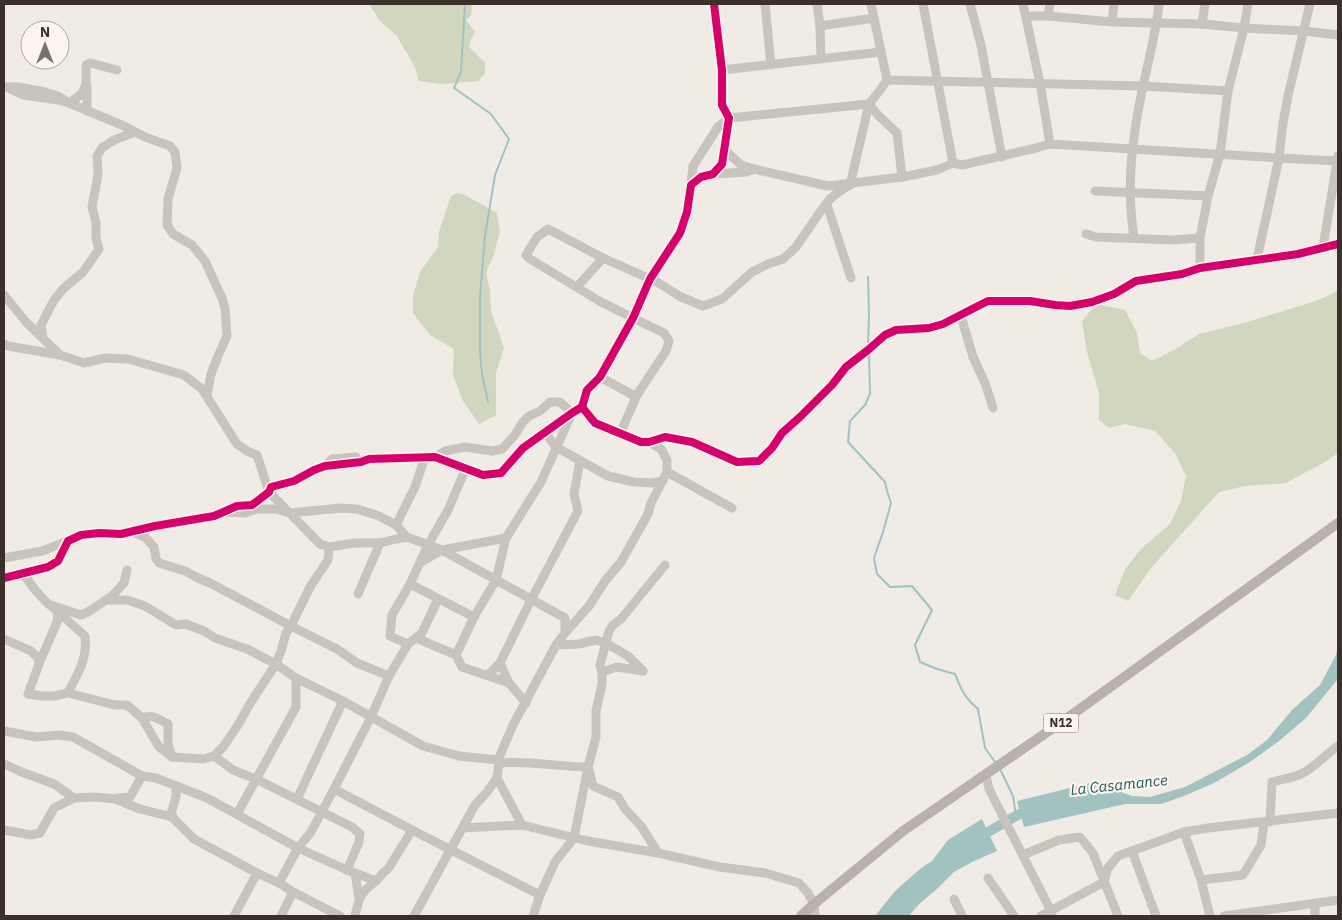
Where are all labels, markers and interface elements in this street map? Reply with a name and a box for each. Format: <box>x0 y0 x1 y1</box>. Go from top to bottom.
north arrow <box>20 20 70 70</box>
text: N <box>40 23 50 41</box>
road number: N12 <box>1044 714 1078 732</box>
water label: La Casamance <box>1069 770 1169 799</box>

